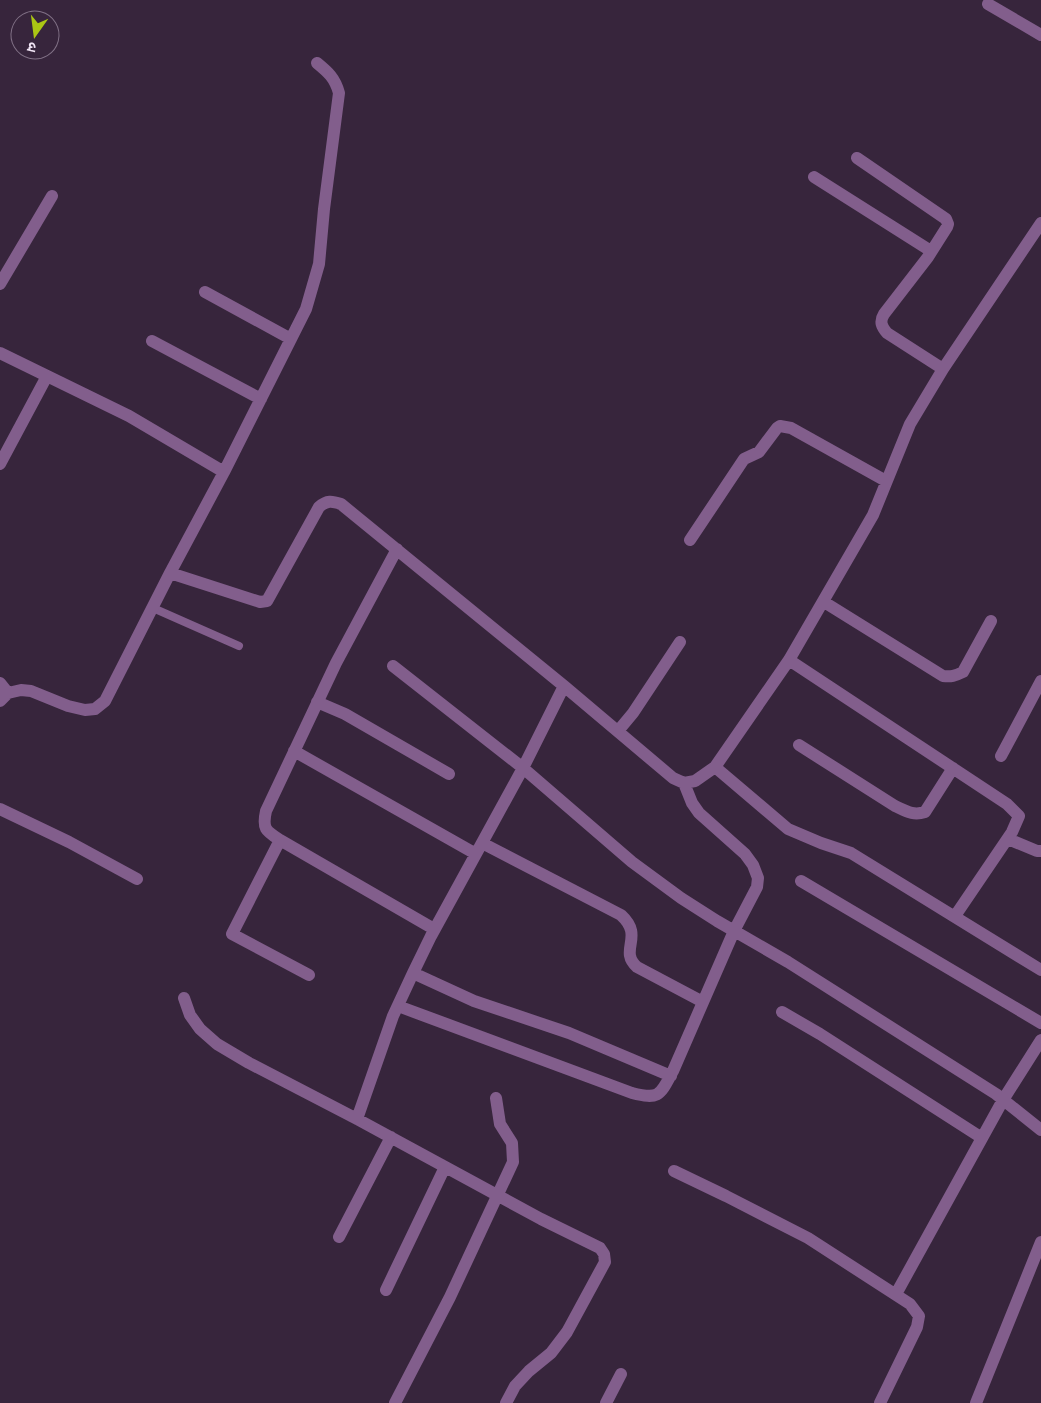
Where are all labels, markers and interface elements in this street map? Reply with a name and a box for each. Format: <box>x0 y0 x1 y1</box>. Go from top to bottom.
north arrow <box>10 10 60 60</box>
text: उ <box>25 39 38 57</box>

